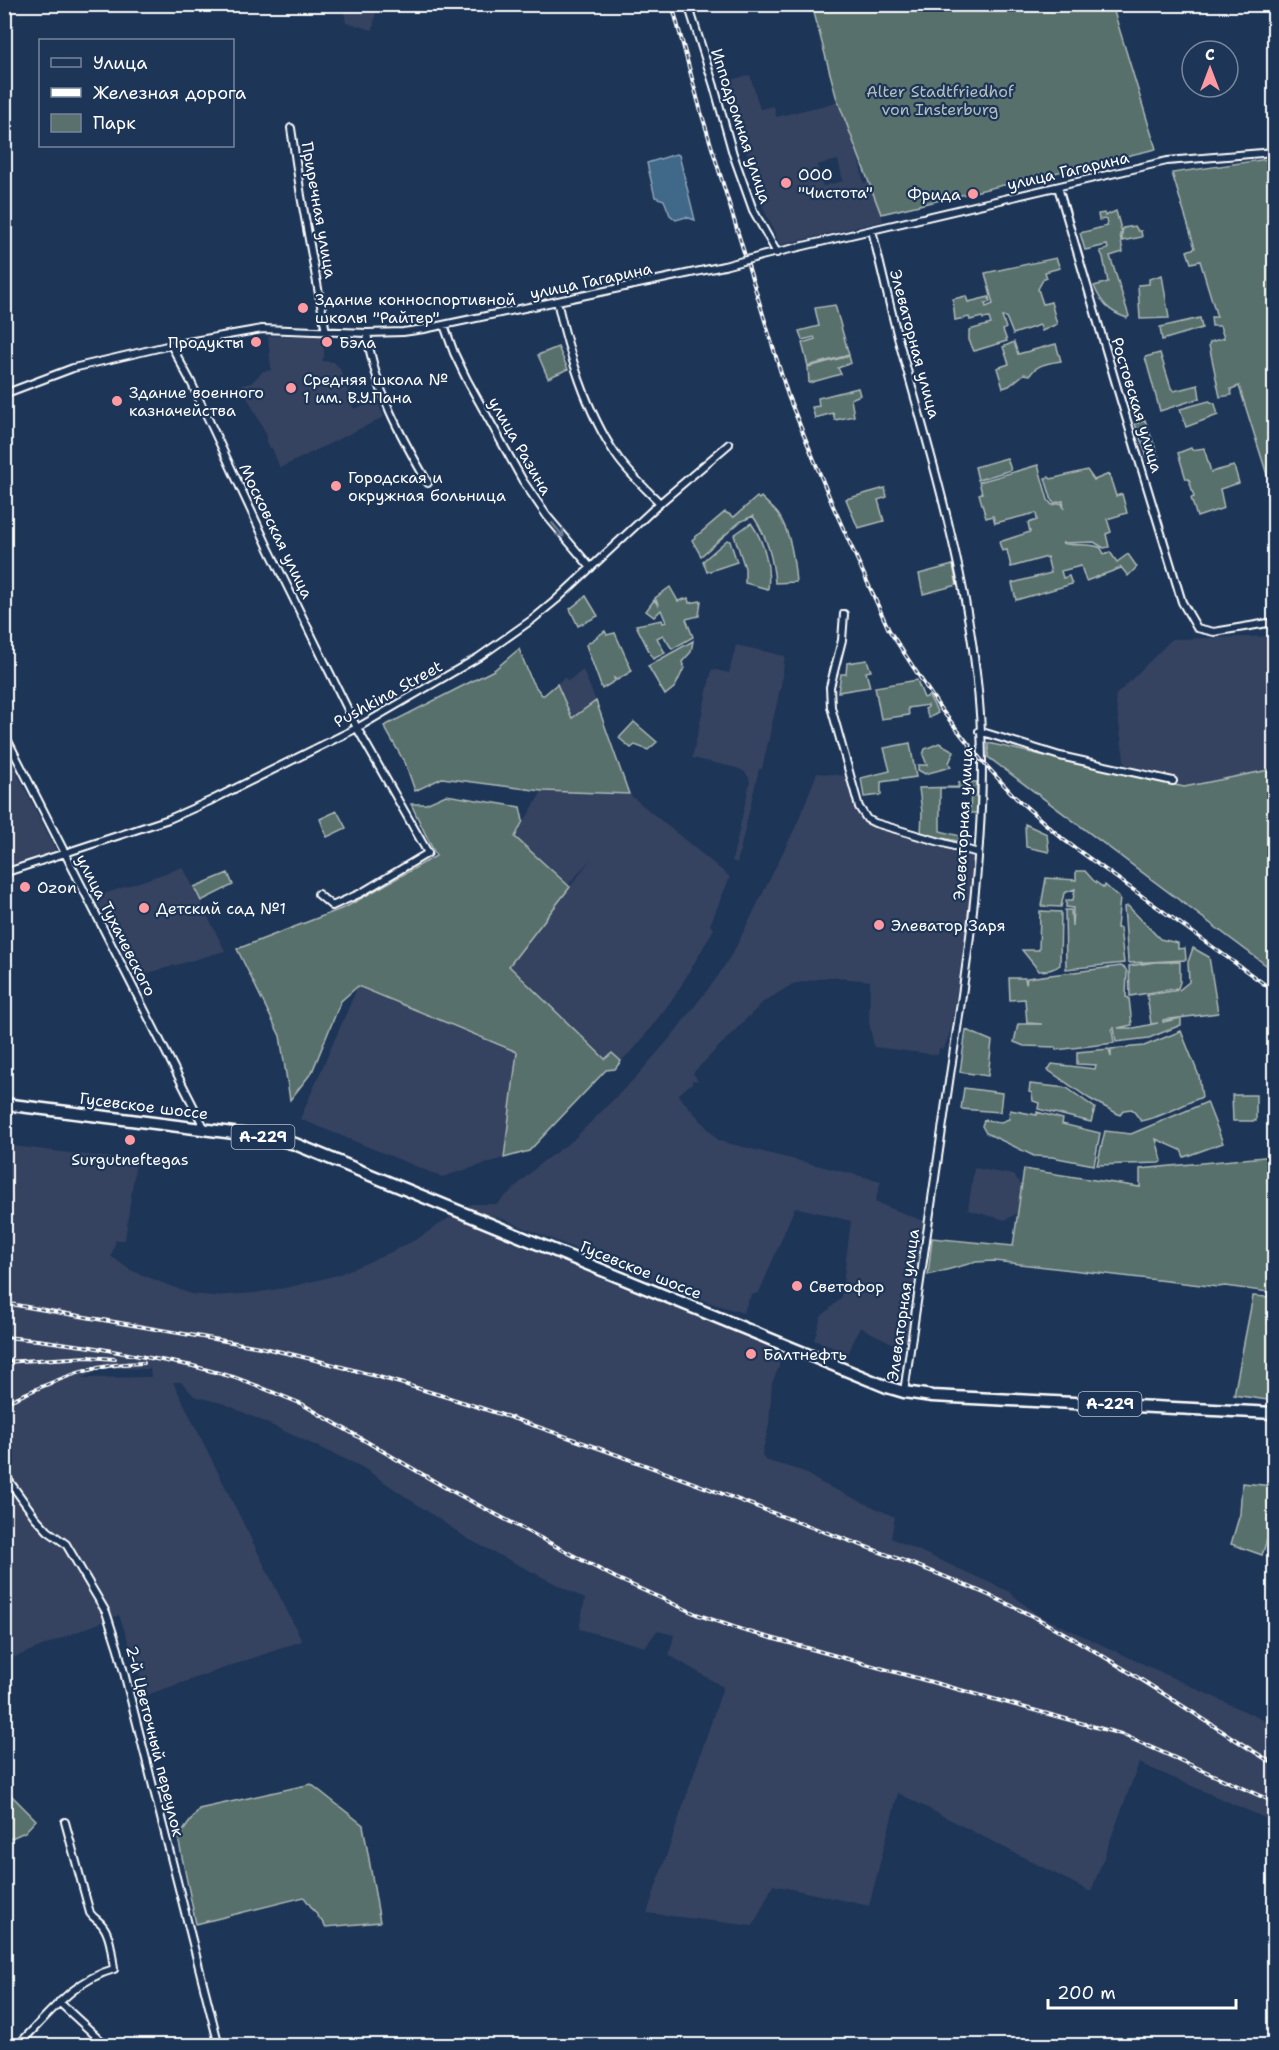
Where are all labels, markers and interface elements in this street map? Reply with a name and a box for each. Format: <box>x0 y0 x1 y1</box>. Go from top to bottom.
legend <box>39 39 234 147</box>
north arrow <box>1180 39 1240 99</box>
text: С <box>1205 44 1215 65</box>
street label: Ипподромная улица <box>706 46 776 206</box>
text: Улица <box>93 51 147 75</box>
text: Железная дорога <box>93 81 246 105</box>
park label: Alter Stadtfriedhof von Insterburg <box>866 81 1015 120</box>
text: Парк <box>93 111 136 135</box>
street label: Приречная улица <box>297 140 341 280</box>
street label: улица Гагарина <box>1005 147 1131 195</box>
place label: ООО "Чистота" <box>798 164 873 203</box>
marker: ООО "Чистота" <box>779 176 793 190</box>
place label: Фрида <box>907 184 961 205</box>
marker: Фрида <box>966 187 980 201</box>
street label: улица Гагарина <box>528 258 654 304</box>
street label: Элеваторная улица <box>885 267 945 421</box>
place label: Здание конноспортивной школы "Райтер" <box>315 289 516 328</box>
marker: Здание конноспортивной школы "Райтер" <box>296 301 310 315</box>
place label: Продукты <box>168 332 244 353</box>
place label: Бэла <box>339 332 376 353</box>
marker: Продукты <box>249 335 263 349</box>
marker: Бэла <box>320 335 334 349</box>
street label: Ростовская улица <box>1106 335 1168 475</box>
place label: Средняя школа № 1 им. В.У.Пана <box>303 369 448 408</box>
marker: Средняя школа № 1 им. В.У.Пана <box>284 381 298 395</box>
place label: Здание военного казначейства <box>129 382 264 421</box>
street label: улица Разина <box>483 393 557 499</box>
marker: Здание военного казначейства <box>110 394 124 408</box>
street label: Московская улица <box>234 460 318 602</box>
place label: Городская и окружная больница <box>348 467 506 506</box>
marker: Городская и окружная больница <box>329 479 343 493</box>
one-way arrow <box>551 522 565 537</box>
street label: Pushkina Street <box>330 656 446 732</box>
street label: Элеваторная улица <box>948 747 978 901</box>
street label: улица Тухачевского <box>71 850 161 1000</box>
place label: Ozon <box>37 877 77 898</box>
marker: Ozon <box>18 880 32 894</box>
place label: Детский сад №1 <box>156 898 286 919</box>
marker: Детский сад №1 <box>137 901 151 915</box>
place label: Элеватор Заря <box>891 915 1006 936</box>
marker: Элеватор Заря <box>872 918 886 932</box>
street label: Гусевское шоссе <box>79 1088 209 1124</box>
road number: А-229 <box>232 1125 294 1149</box>
marker: Surgutneftegas <box>123 1133 137 1147</box>
place label: Surgutneftegas <box>71 1149 189 1170</box>
street label: Элеваторная улица <box>882 1227 924 1382</box>
street label: Гусевское шоссе <box>577 1236 705 1304</box>
place label: Светофор <box>809 1276 884 1297</box>
marker: Светофор <box>790 1279 804 1293</box>
place label: Балтнефть <box>763 1344 847 1365</box>
marker: Балтнефть <box>744 1347 758 1361</box>
road number: А-229 <box>1078 1392 1142 1416</box>
street label: 2-й Цветочный переулок <box>121 1643 189 1839</box>
scale bar <box>1048 1972 1236 2010</box>
text: 200 m <box>1057 1981 1116 2005</box>

